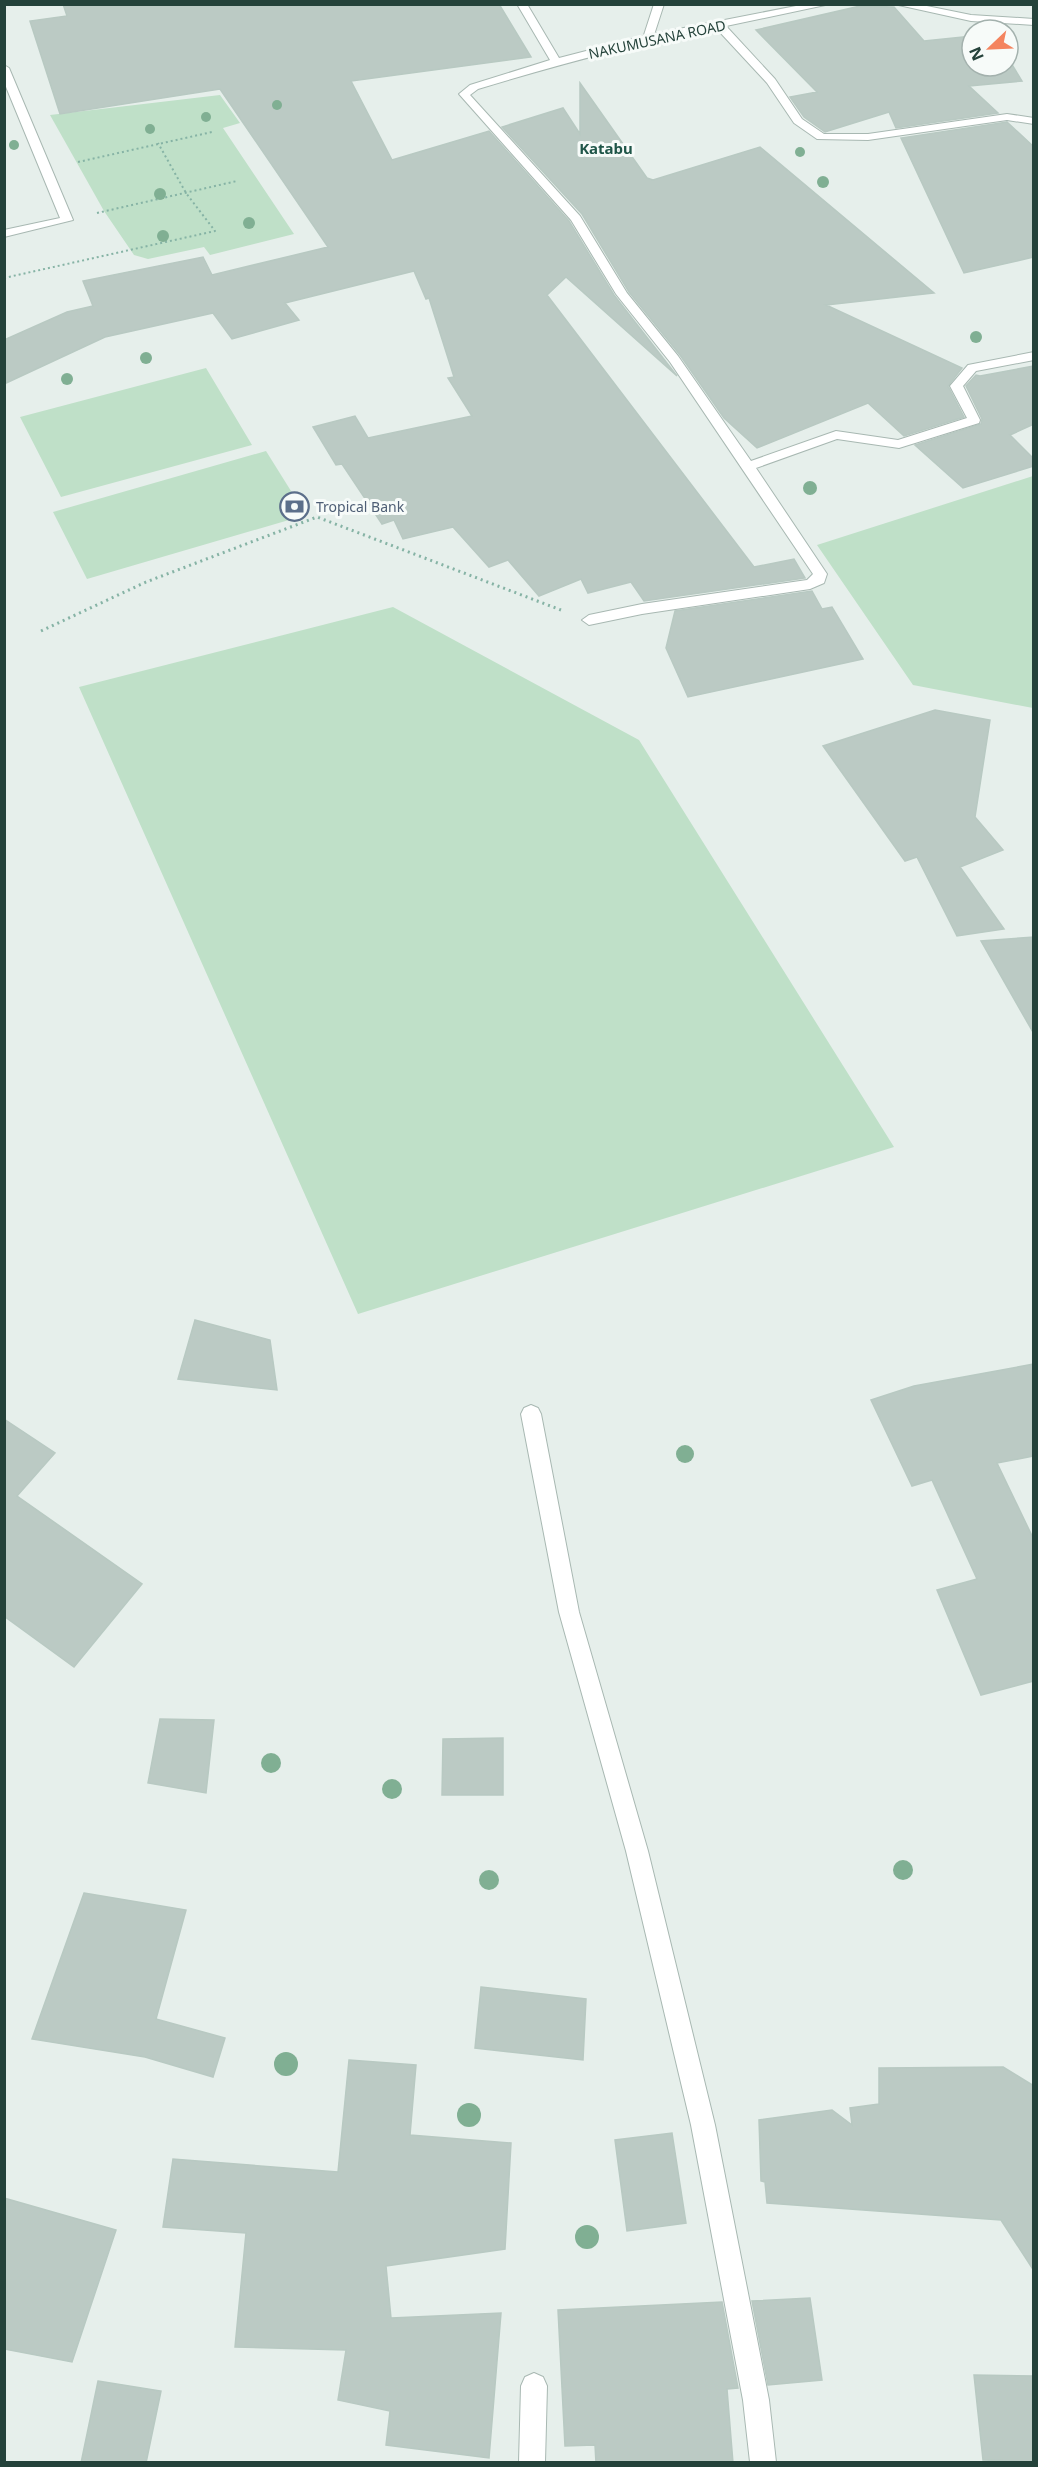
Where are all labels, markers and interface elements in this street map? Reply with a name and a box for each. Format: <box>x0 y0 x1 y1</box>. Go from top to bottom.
street label: NAKUMUSANA ROAD <box>587 15 727 63</box>
north arrow <box>960 18 1020 78</box>
text: N <box>964 44 989 64</box>
district label: Katabu <box>579 138 633 158</box>
bank icon: Tropical Bank <box>279 490 311 522</box>
place label: Tropical Bank <box>316 497 405 516</box>

